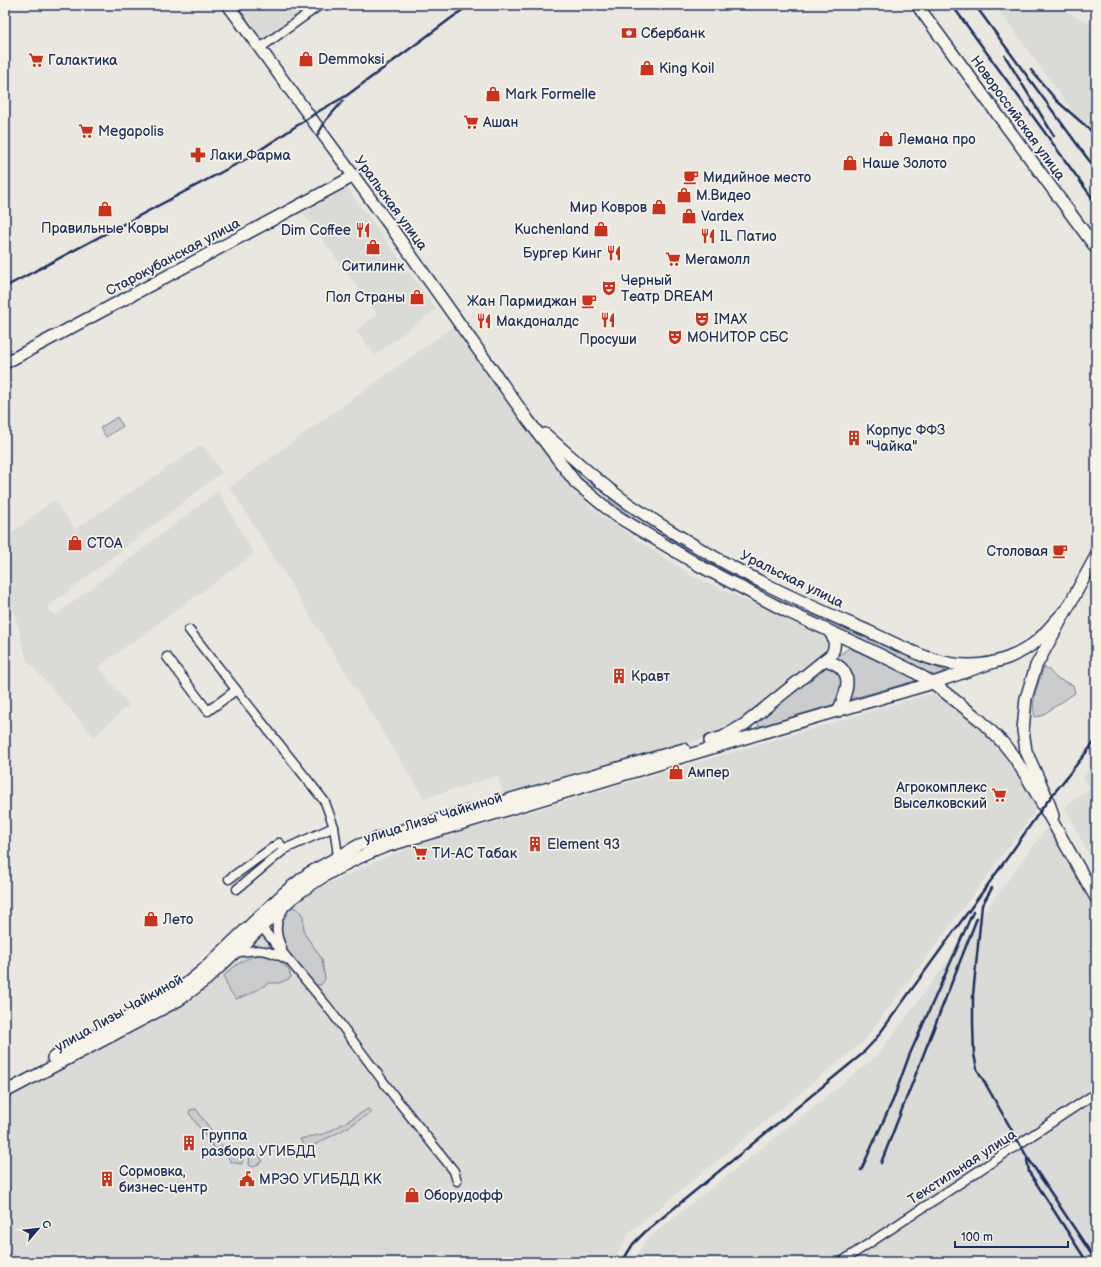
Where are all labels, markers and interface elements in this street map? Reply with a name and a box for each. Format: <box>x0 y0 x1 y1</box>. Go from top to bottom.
bank icon: Сбербанк <box>620 24 638 42</box>
place label: Сбербанк <box>641 25 706 42</box>
shop icon: Demmoksi <box>297 50 315 68</box>
supermarket icon: Галактика <box>27 51 45 69</box>
place label: Demmoksi <box>318 51 385 68</box>
place label: Галактика <box>48 52 118 69</box>
street label: Новороссийская улица <box>967 52 1069 184</box>
shop icon: King Koil <box>638 59 656 77</box>
place label: King Koil <box>659 60 714 77</box>
shop icon: Mark Formelle <box>484 85 502 103</box>
place label: Mark Formelle <box>505 86 596 103</box>
supermarket icon: Ашан <box>462 113 480 131</box>
place label: Ашан <box>482 114 518 131</box>
supermarket icon: Megapolis <box>77 122 95 140</box>
place label: Megapolis <box>98 123 164 140</box>
shop icon: Лемана про <box>877 130 895 148</box>
place label: Лемана про <box>897 131 976 148</box>
pharmacy icon: Лаки Фарма <box>189 146 207 164</box>
place label: Лаки Фарма <box>209 147 291 164</box>
street label: Уральская улица <box>351 152 431 254</box>
shop icon: Наше Золото <box>841 154 859 172</box>
place label: Наше Золото <box>862 155 947 172</box>
cafe icon: Мидийное место <box>682 168 700 186</box>
place label: Мидийное место <box>703 169 811 186</box>
shop icon: М.Видео <box>675 186 693 204</box>
place label: М.Видео <box>696 187 751 204</box>
shop icon: Мир Ковров <box>650 198 668 216</box>
place label: Мир Ковров <box>570 199 648 216</box>
shop icon: Правильные Ковры <box>96 200 114 218</box>
shop icon: Vardex <box>680 207 698 225</box>
place label: Vardex <box>701 208 744 225</box>
street label: Старокубанская улица <box>103 214 244 300</box>
place label: Правильные Ковры <box>41 220 169 237</box>
shop icon: Kuchenland <box>592 220 610 238</box>
restaurant icon: Dim Coffee <box>354 221 372 239</box>
place label: Kuchenland <box>514 221 589 238</box>
place label: Dim Coffee <box>281 222 351 239</box>
restaurant icon: IL Патио <box>699 227 717 245</box>
place label: IL Патио <box>720 228 777 245</box>
shop icon: Ситилинк <box>364 238 382 256</box>
restaurant icon: Бургер Кинг <box>605 244 623 262</box>
place label: Бургер Кинг <box>523 245 603 262</box>
supermarket icon: Мегамолл <box>664 250 682 268</box>
place label: Мегамолл <box>685 251 750 268</box>
place label: Ситилинк <box>342 258 405 275</box>
place label: Черный Театр DREAM <box>621 272 713 305</box>
theatre icon: Черный Театр DREAM <box>600 279 618 297</box>
shop icon: Пол Страны <box>408 288 426 306</box>
place label: Пол Страны <box>325 289 405 306</box>
cafe icon: Жан Пармиджан <box>580 292 598 310</box>
place label: Жан Пармиджан <box>467 293 577 310</box>
theatre icon: IMAX <box>693 310 711 328</box>
restaurant icon: Просуши <box>599 311 617 329</box>
place label: IMAX <box>714 311 747 328</box>
restaurant icon: Макдоналдс <box>475 312 493 330</box>
place label: Макдоналдс <box>496 313 579 330</box>
theatre icon: МОНИТОР СБС <box>666 328 684 346</box>
place label: МОНИТОР СБС <box>687 329 789 346</box>
place label: Просуши <box>579 331 637 348</box>
place label: Корпус ФФЗ "Чайка" <box>866 422 945 455</box>
building icon: Корпус ФФЗ "Чайка" <box>845 429 863 447</box>
shop icon: СТОА <box>66 534 84 552</box>
place label: СТОА <box>87 535 123 552</box>
cafe icon: Столовая <box>1051 542 1069 560</box>
place label: Столовая <box>986 543 1048 560</box>
street label: Уральская улица <box>738 547 847 612</box>
building icon: Кравт <box>610 667 628 685</box>
place label: Кравт <box>631 668 671 685</box>
shop icon: Ампер <box>667 763 685 781</box>
place label: Ампер <box>687 764 730 781</box>
place label: Агрокомплекс Выселковский <box>893 779 987 812</box>
supermarket icon: Агрокомплекс Выселковский <box>990 786 1008 804</box>
street label: улица Лизы Чайкиной <box>362 789 504 847</box>
building icon: Element 93 <box>526 835 544 853</box>
place label: Element 93 <box>547 836 620 853</box>
supermarket icon: ТИ-АС Табак <box>411 844 429 862</box>
place label: ТИ-АС Табак <box>432 845 518 862</box>
shop icon: Лето <box>142 910 160 928</box>
place label: Лето <box>162 911 193 928</box>
street label: улица Лизы Чайкиной <box>52 971 186 1055</box>
street label: Текстильная улица <box>905 1125 1020 1208</box>
place label: Группа разбора УГИБДД <box>201 1127 316 1160</box>
building icon: Группа разбора УГИБДД <box>180 1134 198 1152</box>
place label: Сормовка, бизнес-центр <box>119 1163 207 1196</box>
building icon: Сормовка, бизнес-центр <box>98 1170 116 1188</box>
public building icon: МРЭО УГИБДД КК <box>238 1170 256 1188</box>
place label: МРЭО УГИБДД КК <box>259 1171 382 1188</box>
shop icon: Оборудофф <box>403 1186 421 1204</box>
place label: Оборудофф <box>424 1187 503 1204</box>
north arrow <box>18 1209 58 1249</box>
text: С <box>39 1218 54 1231</box>
scale bar <box>955 1223 1068 1249</box>
text: 100 m <box>961 1230 993 1245</box>

